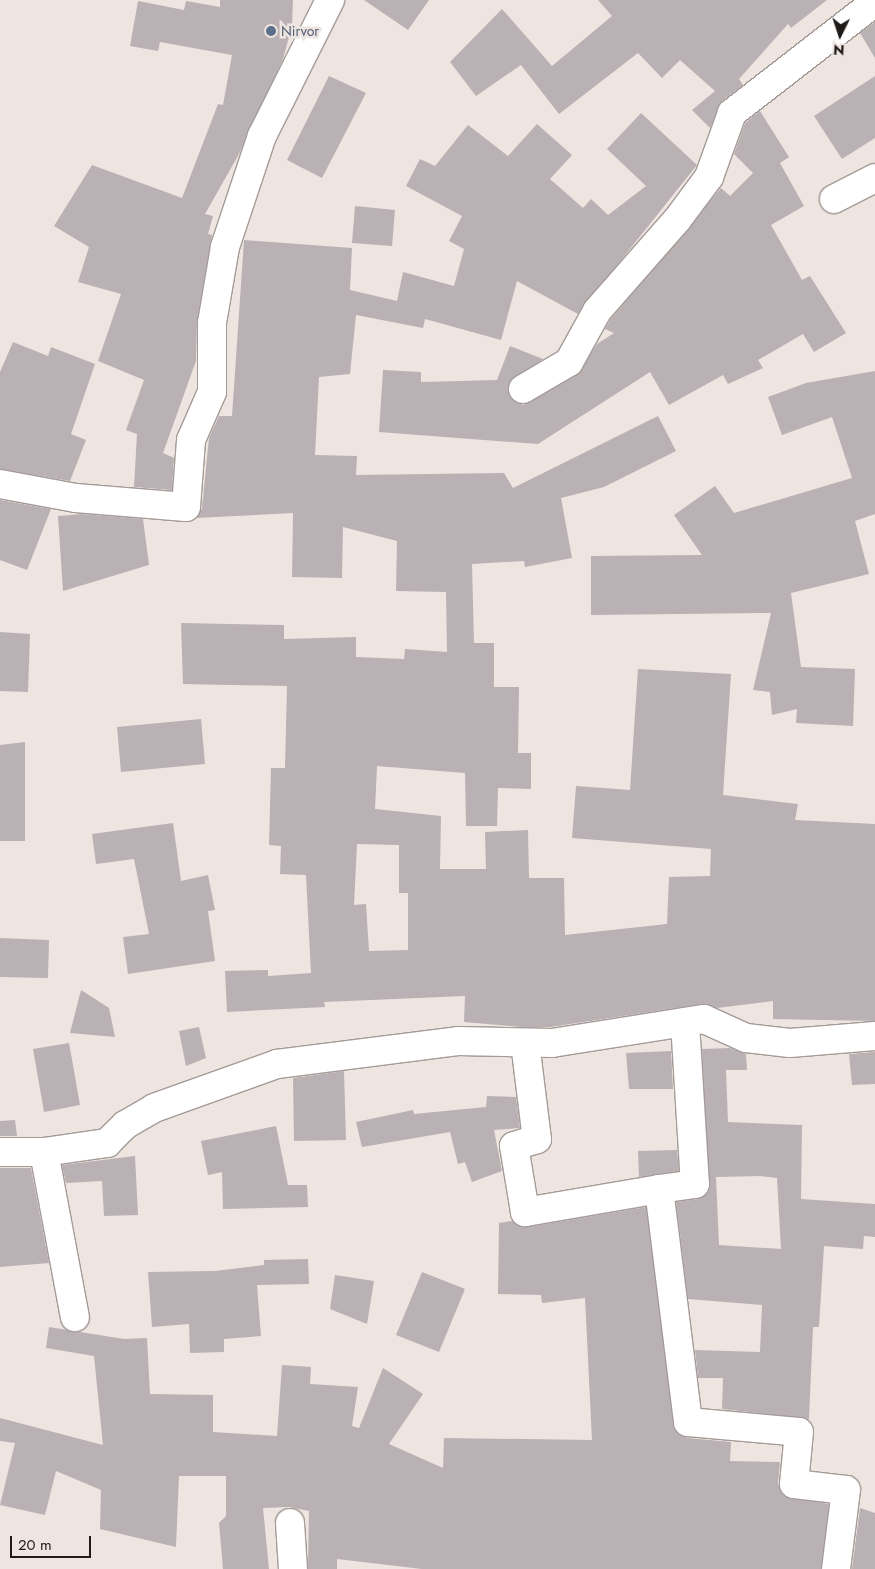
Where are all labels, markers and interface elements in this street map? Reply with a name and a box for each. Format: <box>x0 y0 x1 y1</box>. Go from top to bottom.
north arrow <box>815 10 865 60</box>
place label: Nirvor <box>281 23 319 39</box>
marker: Nirvor <box>265 25 277 37</box>
text: N <box>833 40 845 60</box>
scale bar <box>12 1526 94 1558</box>
text: 20 m <box>18 1534 52 1556</box>

